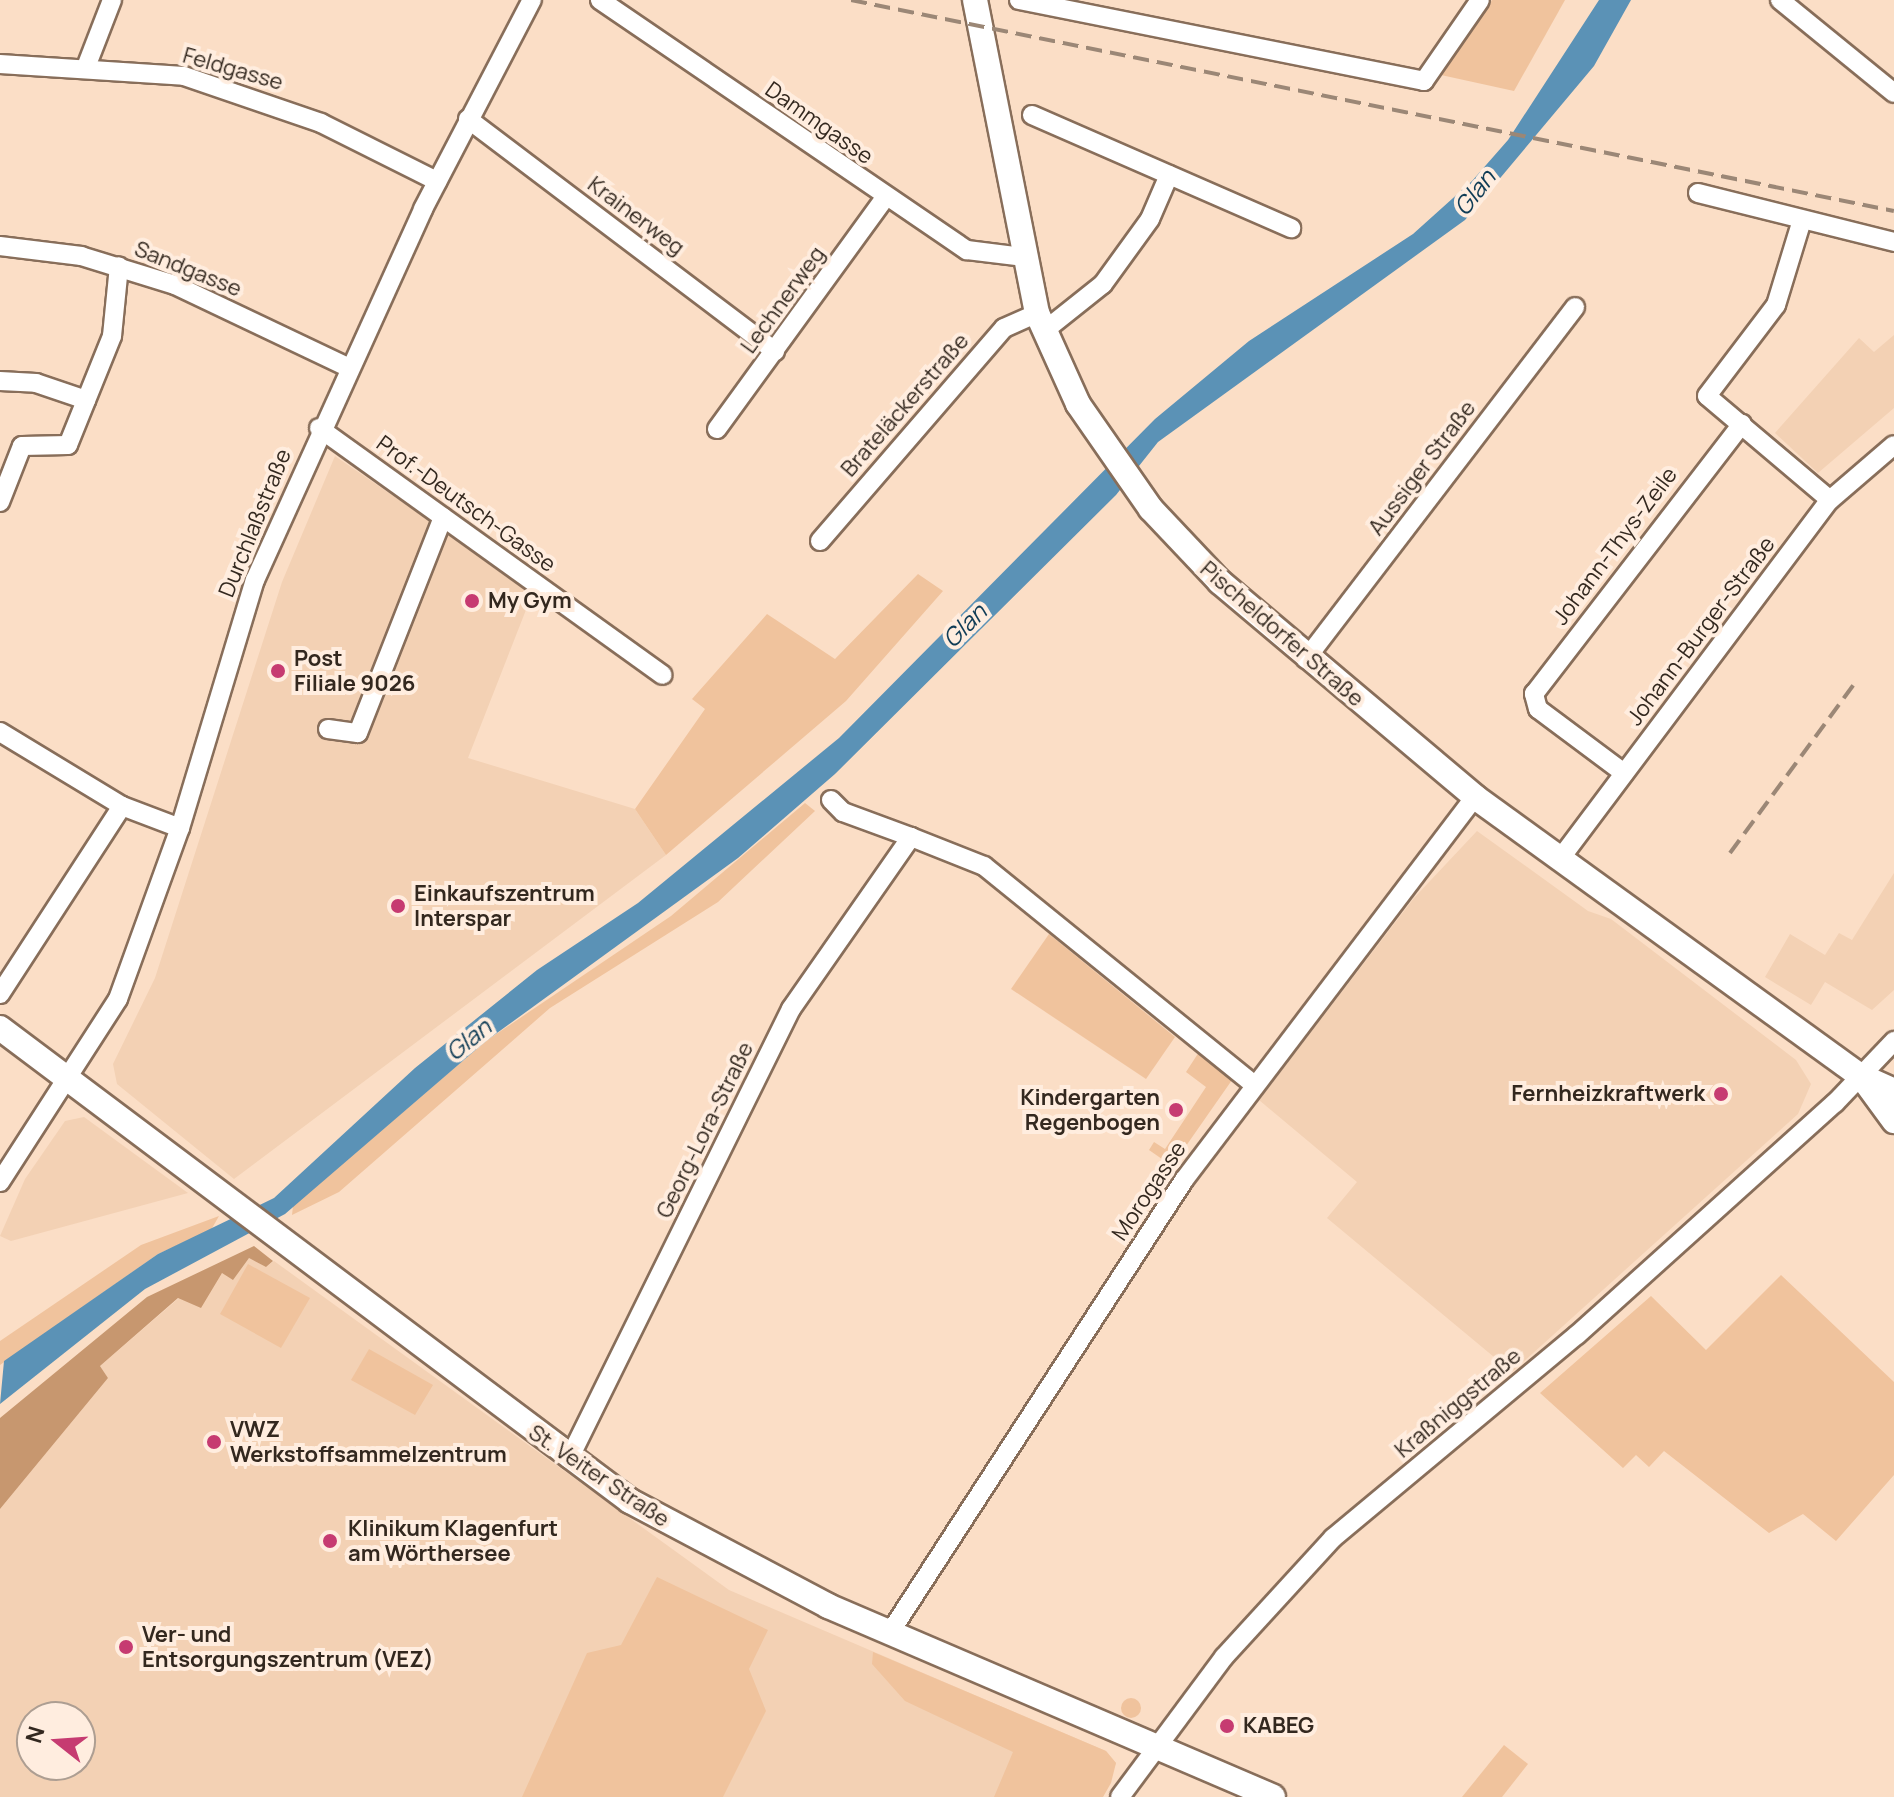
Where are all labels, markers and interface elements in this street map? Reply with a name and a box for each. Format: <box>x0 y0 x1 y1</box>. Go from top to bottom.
street label: Feldgasse <box>180 42 286 96</box>
street label: Dammgasse <box>760 76 878 170</box>
water label: Glan <box>1447 163 1501 221</box>
street label: Krainerweg <box>583 171 689 261</box>
street label: Sandgasse <box>131 236 245 302</box>
street label: Lechnerweg <box>735 241 831 359</box>
street label: Brateläckerstraße <box>836 328 974 482</box>
street label: Aussiger Straße <box>1363 396 1481 540</box>
street label: Prof.-Deutsch-Gasse <box>371 430 561 578</box>
street label: Durchlaßstraße <box>213 445 297 601</box>
street label: Johann-Thys-Zeile <box>1547 462 1683 630</box>
street label: Johann-Burger-Straße <box>1622 532 1780 730</box>
street label: Pischeldorfer Straße <box>1195 556 1369 712</box>
place label: My Gym <box>488 588 572 614</box>
marker: My Gym <box>463 592 481 610</box>
water label: Glan <box>936 597 992 653</box>
place label: Post Filiale 9026 <box>294 645 415 696</box>
marker: Post Filiale 9026 <box>269 662 287 680</box>
place label: Einkaufszentrum Interspar <box>414 880 595 932</box>
marker: Einkaufszentrum Interspar <box>389 897 407 915</box>
water label: Glan <box>439 1012 497 1066</box>
street label: Georg-Lora-Straße <box>651 1038 759 1222</box>
place label: Fernheizkraftwerk <box>1511 1081 1705 1107</box>
place label: Kindergarten Regenbogen <box>1020 1084 1160 1136</box>
marker: Fernheizkraftwerk <box>1712 1085 1730 1103</box>
marker: Kindergarten Regenbogen <box>1167 1101 1185 1119</box>
street label: Morogasse <box>1106 1137 1192 1245</box>
street label: Kraßniggstraße <box>1390 1343 1526 1463</box>
place label: VWZ Werkstoffsammelzentrum <box>230 1416 507 1468</box>
street label: St. Veiter Straße <box>524 1419 674 1533</box>
marker: VWZ Werkstoffsammelzentrum <box>205 1433 223 1451</box>
place label: Klinikum Klagenfurt am Wörthersee <box>348 1515 558 1566</box>
marker: Klinikum Klagenfurt am Wörthersee <box>319 1530 341 1552</box>
place label: Ver- und Entsorgungszentrum (VEZ) <box>142 1621 434 1672</box>
marker: Ver- und Entsorgungszentrum (VEZ) <box>117 1638 135 1656</box>
north arrow <box>16 1701 96 1781</box>
place label: KABEG <box>1243 1713 1314 1739</box>
marker: KABEG <box>1218 1717 1236 1735</box>
text: N <box>18 1723 52 1747</box>

